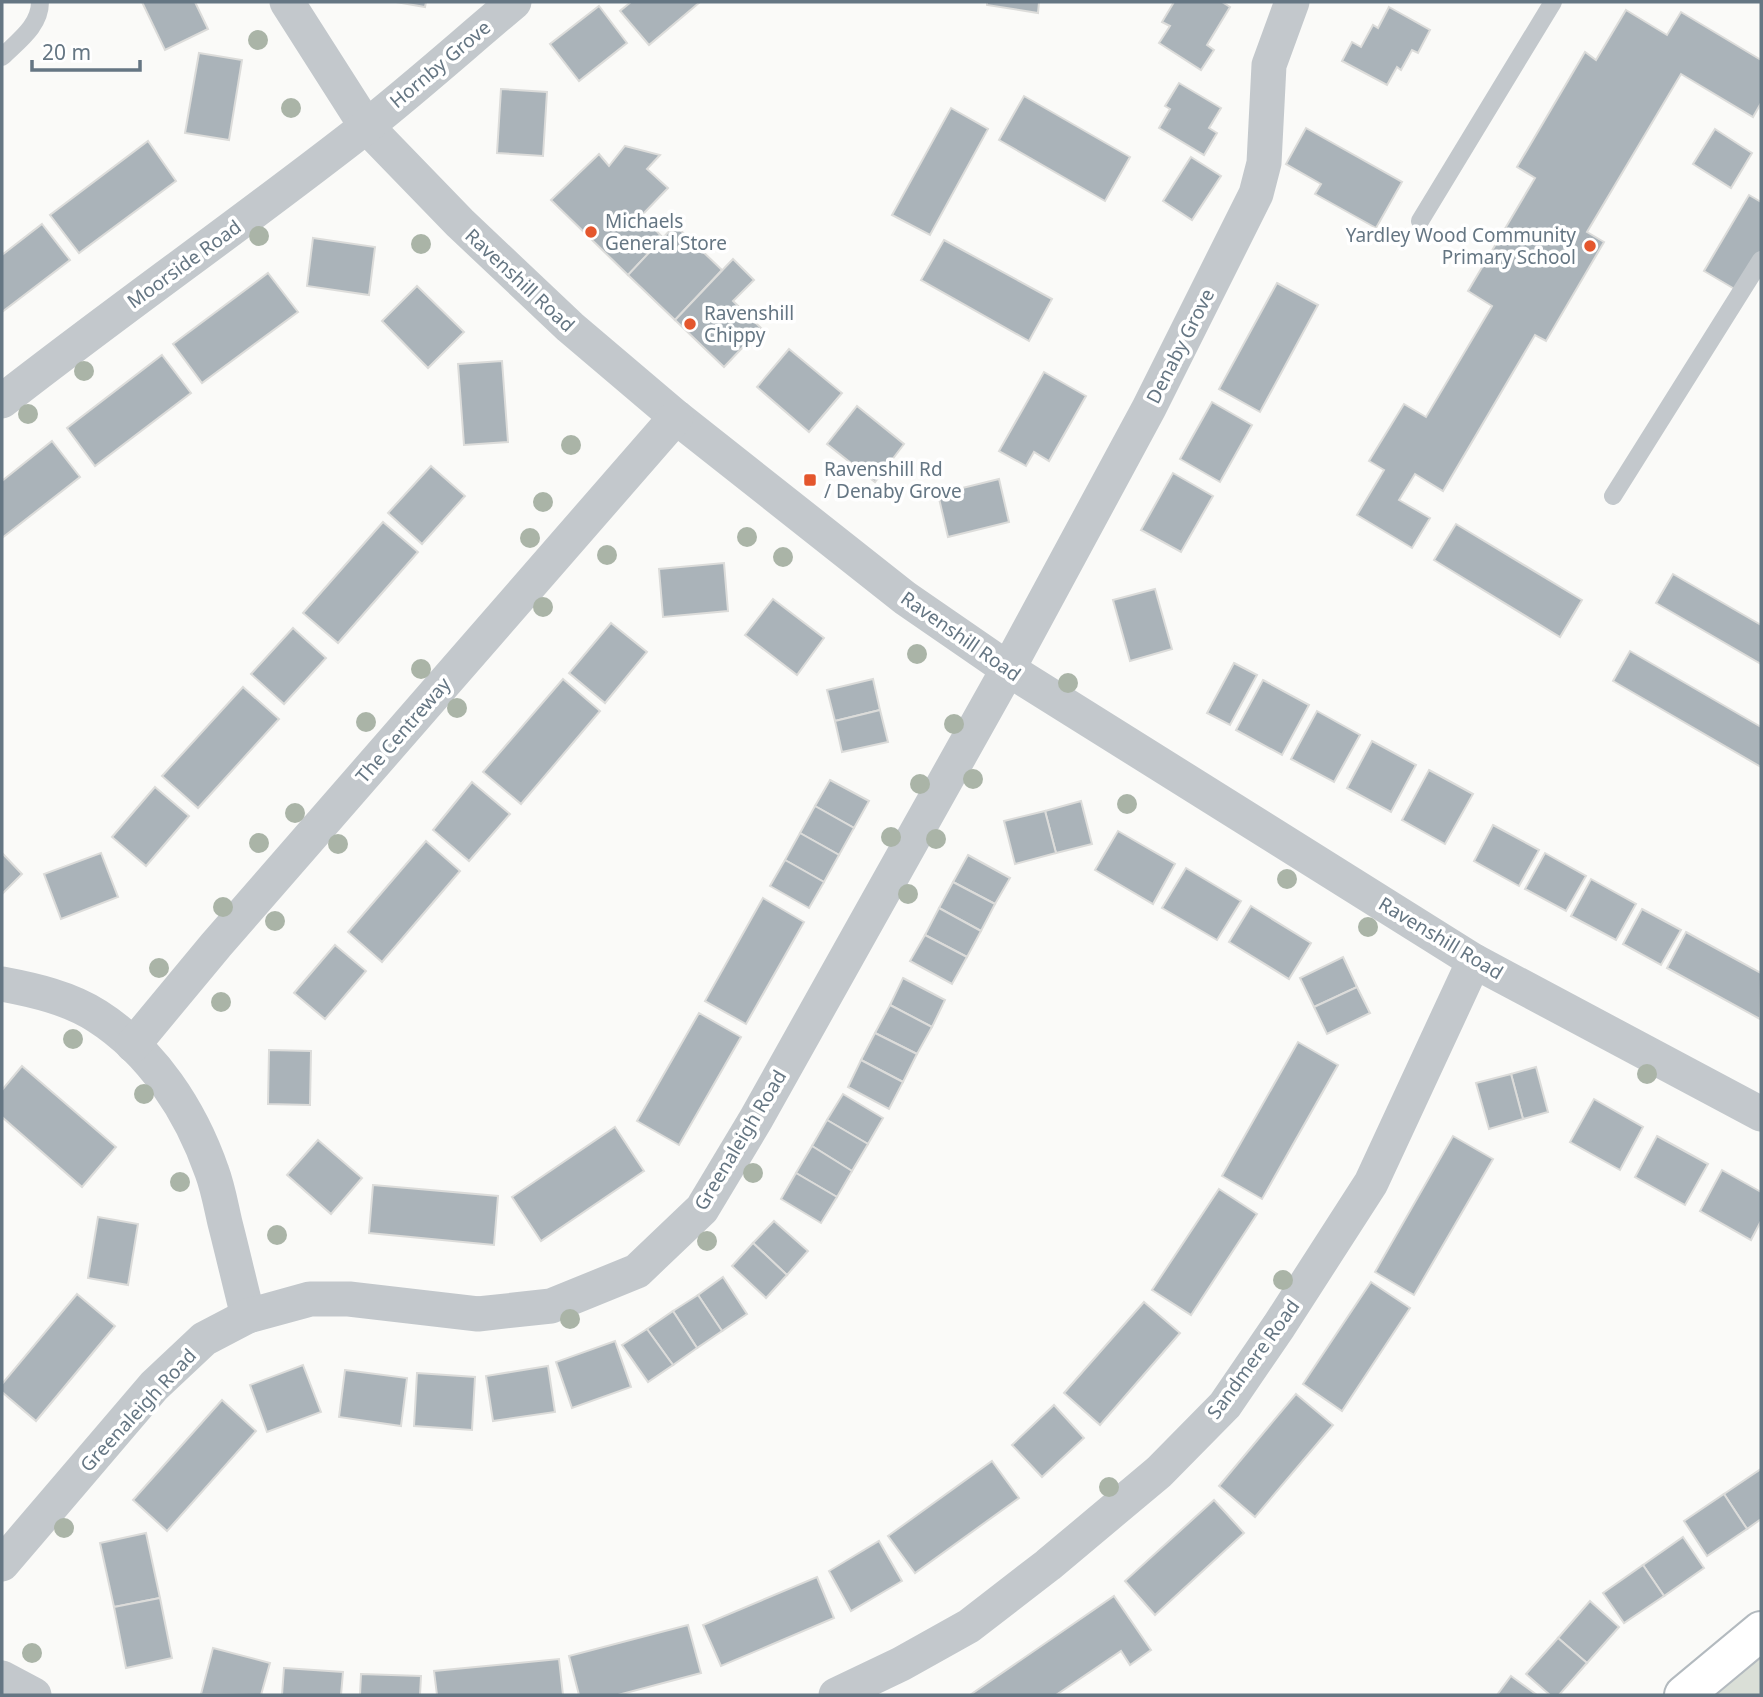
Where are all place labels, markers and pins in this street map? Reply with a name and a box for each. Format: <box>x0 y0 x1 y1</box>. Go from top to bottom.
place label: Michaels General Store <box>605 208 727 256</box>
place label: Yardley Wood Community Primary School <box>1346 222 1576 270</box>
marker: Michaels General Store <box>583 224 599 240</box>
marker: Yardley Wood Community Primary School <box>1582 238 1598 254</box>
place label: Ravenshill Chippy <box>704 300 794 348</box>
marker: Ravenshill Chippy <box>682 316 698 332</box>
place label: Ravenshill Rd / Denaby Grove <box>824 456 962 504</box>
marker: Ravenshill Rd / Denaby Grove <box>802 472 818 488</box>

